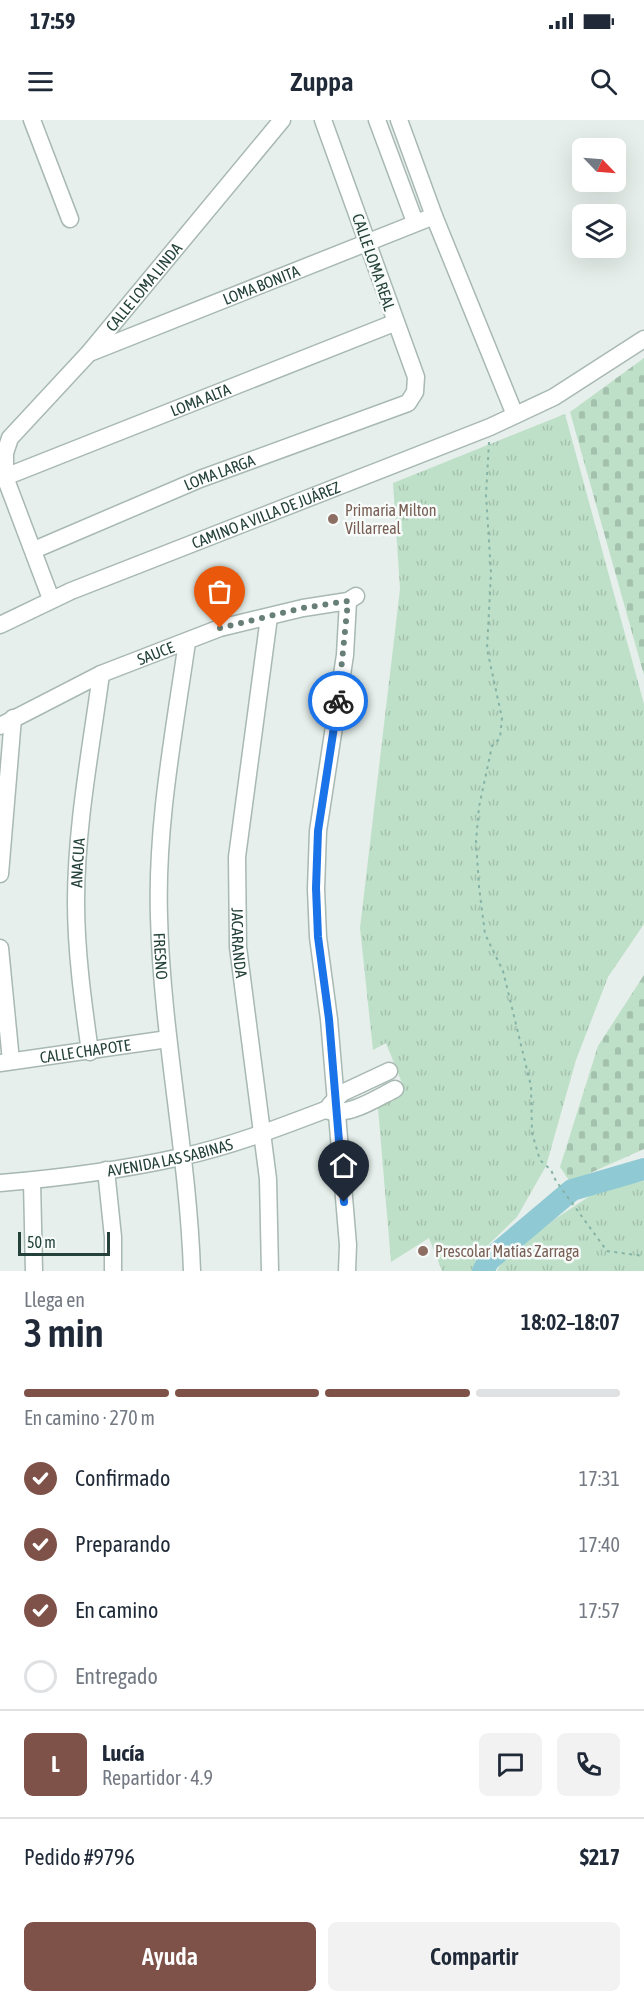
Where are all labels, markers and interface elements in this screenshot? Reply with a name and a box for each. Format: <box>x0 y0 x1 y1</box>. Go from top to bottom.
text: 17:59 <box>30 8 75 34</box>
icon: menu <box>24 65 57 98</box>
icon: search <box>587 65 620 98</box>
text: Zuppa <box>290 66 354 97</box>
north arrow <box>572 138 626 192</box>
map controls <box>572 138 626 258</box>
button: layers <box>572 204 626 258</box>
street label: CALLE LOMA REAL <box>349 211 399 314</box>
street label: CALLE LOMA LINDA <box>102 239 185 335</box>
street label: LOMA BONITA <box>220 261 302 308</box>
street label: LOMA ALTA <box>168 380 233 420</box>
street label: LOMA LARGA <box>181 451 257 494</box>
street label: CAMINO A VILLA DE JUÁREZ <box>189 478 343 552</box>
place label: Primaria Milton Villarreal <box>345 501 437 537</box>
marker: Primaria Milton Villarreal <box>326 512 340 526</box>
pin <box>194 566 245 628</box>
icon: bag <box>203 575 236 608</box>
street label: SAUCE <box>134 638 177 668</box>
courier <box>308 671 368 731</box>
icon: bike <box>322 685 355 718</box>
street label: ANACUA <box>67 837 88 888</box>
street label: JACARANDA <box>229 908 251 979</box>
street label: FRESNO <box>151 932 171 980</box>
street label: CALLE CHAPOTE <box>39 1035 132 1066</box>
street label: AVENIDA LAS SABINAS <box>106 1135 235 1180</box>
pin <box>318 1140 369 1202</box>
icon: home <box>327 1149 360 1182</box>
scale bar <box>18 1229 110 1256</box>
text: 50 m <box>27 1233 56 1251</box>
place label: Prescolar Matías Zarraga <box>435 1242 579 1261</box>
marker: Prescolar Matías Zarraga <box>416 1244 430 1258</box>
text: Llega en <box>24 1288 85 1311</box>
text: 18:02–18:07 <box>521 1309 620 1335</box>
text: 3 min <box>24 1311 104 1355</box>
text: En camino · 270 m <box>24 1406 155 1429</box>
icon: check <box>24 1462 57 1495</box>
text: Confirmado <box>75 1465 170 1491</box>
text: 17:31 <box>579 1467 620 1490</box>
icon: check <box>24 1528 57 1561</box>
text: Preparando <box>75 1531 171 1557</box>
text: 17:40 <box>579 1533 620 1556</box>
icon: check <box>24 1594 57 1627</box>
text: En camino <box>75 1597 158 1623</box>
text: 17:57 <box>579 1599 620 1622</box>
text: Entregado <box>75 1663 158 1689</box>
button: chat <box>479 1733 542 1796</box>
button: phone <box>557 1733 620 1796</box>
text: Lucía <box>102 1740 145 1766</box>
text: L <box>51 1751 60 1777</box>
text: Repartidor · 4.9 <box>102 1766 213 1789</box>
text: Pedido #9796 <box>24 1844 135 1870</box>
text: $217 <box>580 1844 620 1870</box>
button: Ayuda <box>24 1922 316 1991</box>
button: Compartir <box>328 1922 620 1991</box>

